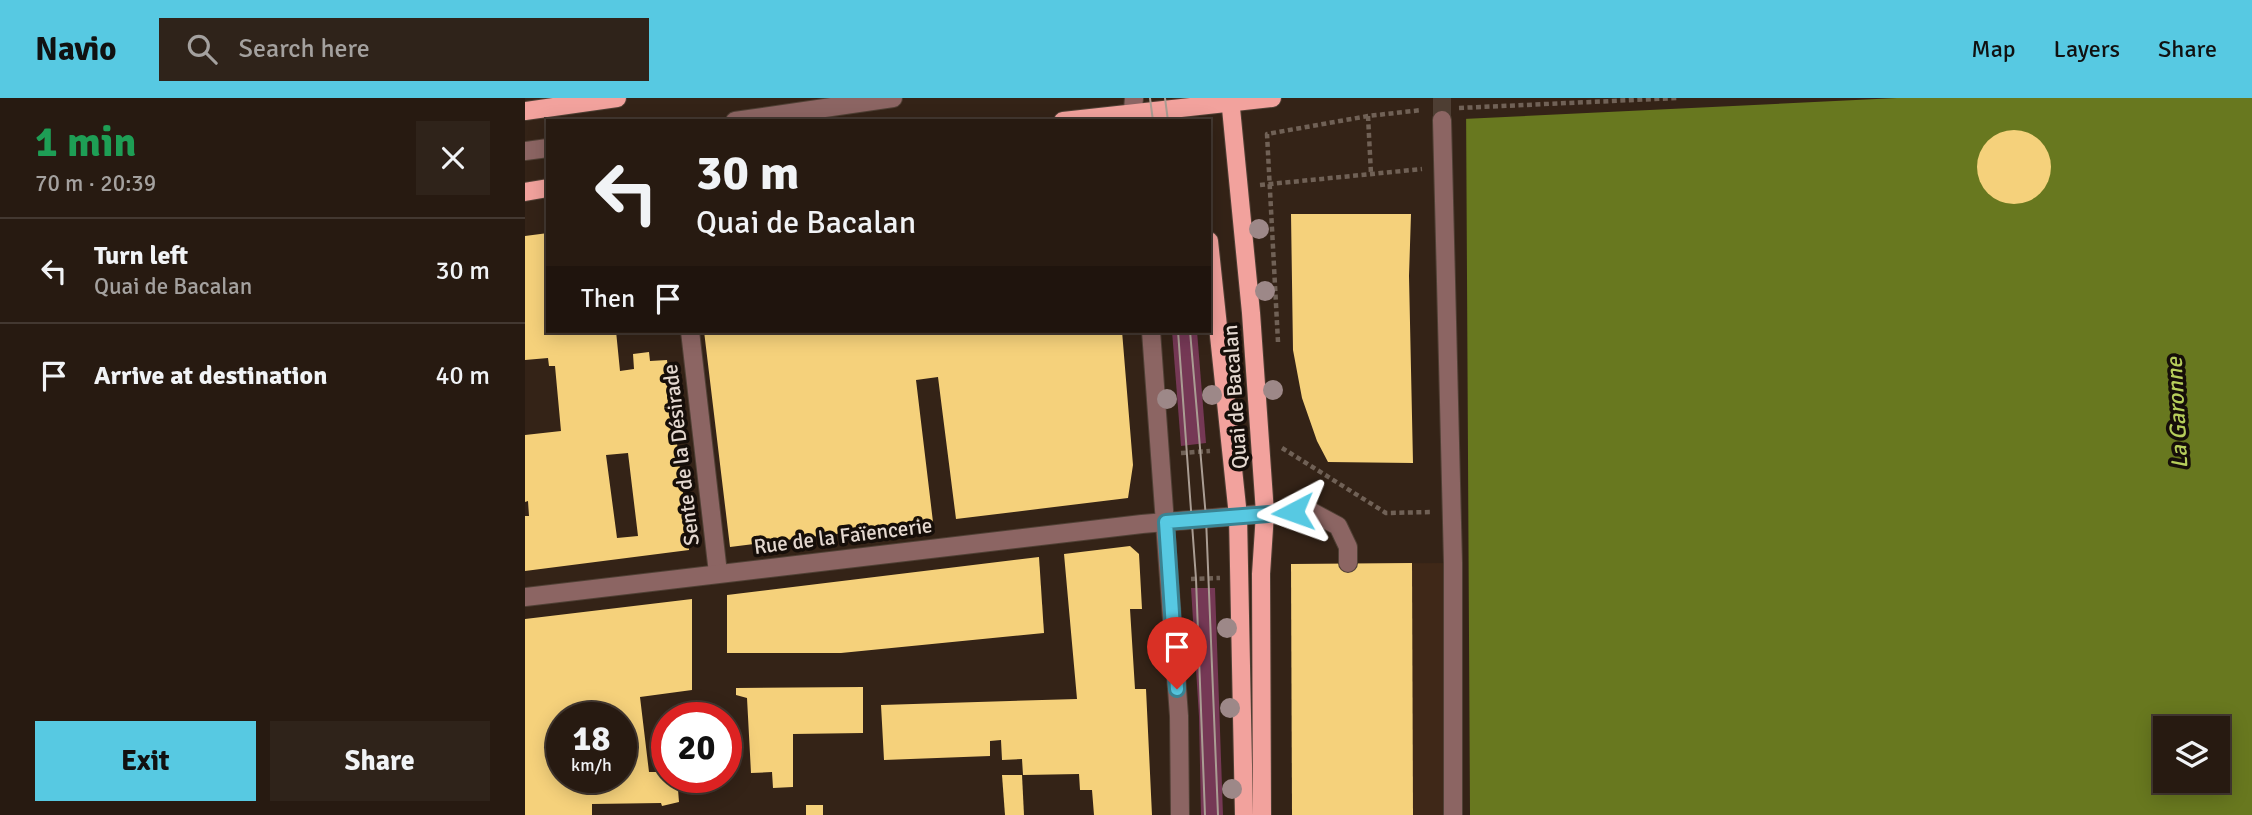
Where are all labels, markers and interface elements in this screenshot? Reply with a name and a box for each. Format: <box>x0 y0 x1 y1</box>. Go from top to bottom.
search box <box>159 18 649 81</box>
text: Navio <box>35 29 117 70</box>
icon: search <box>183 30 221 68</box>
text: Search here <box>239 33 370 65</box>
text: Map <box>1971 34 2016 64</box>
text: Layers <box>2054 34 2120 64</box>
text: Share <box>2158 34 2217 64</box>
text: 1 min <box>35 117 136 168</box>
button: close <box>416 121 490 195</box>
text: 30 m <box>696 143 799 203</box>
icon: left <box>581 147 672 238</box>
text: 70 m · 20:39 <box>35 169 156 198</box>
text: Quai de Bacalan <box>696 203 916 242</box>
text: Turn left <box>94 240 188 272</box>
icon: left <box>35 252 73 290</box>
text: 30 m <box>435 255 490 287</box>
text: Quai de Bacalan <box>94 272 252 301</box>
icon: arrive <box>649 280 687 318</box>
text: Then <box>581 283 635 315</box>
street label: Quai de Bacalan <box>1217 324 1253 470</box>
water label: La Garonne <box>2160 355 2194 469</box>
icon: arrive <box>35 357 73 395</box>
text: Arrive at destination <box>94 360 327 392</box>
text: 40 m <box>435 360 490 392</box>
street label: Sente de la Désirade <box>657 363 705 547</box>
position arrow <box>1256 475 1330 549</box>
street label: Rue de la Faïencerie <box>752 512 934 560</box>
pin <box>1147 617 1207 689</box>
icon: arrive <box>1158 628 1196 666</box>
speed limit sign: 20 <box>651 702 742 793</box>
map controls <box>2153 716 2230 793</box>
button: layers <box>2153 716 2230 793</box>
text: 18 <box>573 717 610 760</box>
button: Exit <box>35 721 256 801</box>
button: Share <box>270 721 490 801</box>
text: km/h <box>571 754 612 776</box>

